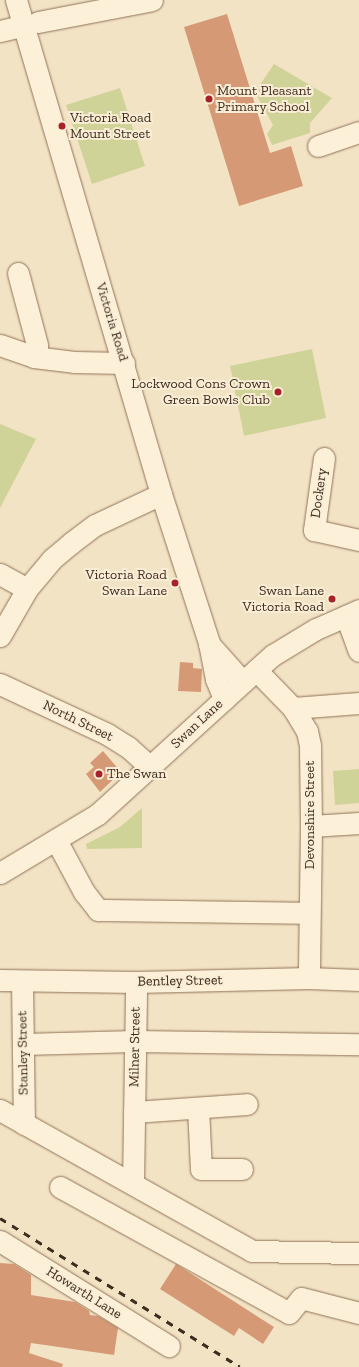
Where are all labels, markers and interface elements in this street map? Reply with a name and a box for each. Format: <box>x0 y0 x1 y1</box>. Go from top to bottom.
place label: Mount Pleasant Primary School <box>217 83 312 116</box>
marker: Mount Pleasant Primary School <box>204 94 214 104</box>
place label: Victoria Road Mount Street <box>70 110 151 142</box>
marker: Victoria Road Mount Street <box>57 121 67 131</box>
street label: Victoria Road <box>92 281 132 363</box>
place label: Lockwood Cons Crown Green Bowls Club <box>131 376 270 408</box>
marker: Lockwood Cons Crown Green Bowls Club <box>273 387 283 397</box>
street label: Dockery <box>307 467 331 519</box>
place label: Victoria Road Swan Lane <box>86 567 167 600</box>
marker: Victoria Road Swan Lane <box>170 578 180 588</box>
place label: Swan Lane Victoria Road <box>243 583 324 616</box>
marker: Swan Lane Victoria Road <box>327 594 337 604</box>
street label: Swan Lane <box>167 696 227 752</box>
street label: North Street <box>40 697 116 745</box>
street label: Devonshire Street <box>302 761 318 869</box>
place label: The Swan <box>107 766 166 782</box>
marker: The Swan <box>94 769 104 779</box>
street label: Bentley Street <box>137 972 223 990</box>
street label: Milner Street <box>126 1007 144 1087</box>
street label: Stanley Street <box>14 1011 32 1095</box>
street label: Howarth Lane <box>43 1263 125 1323</box>

